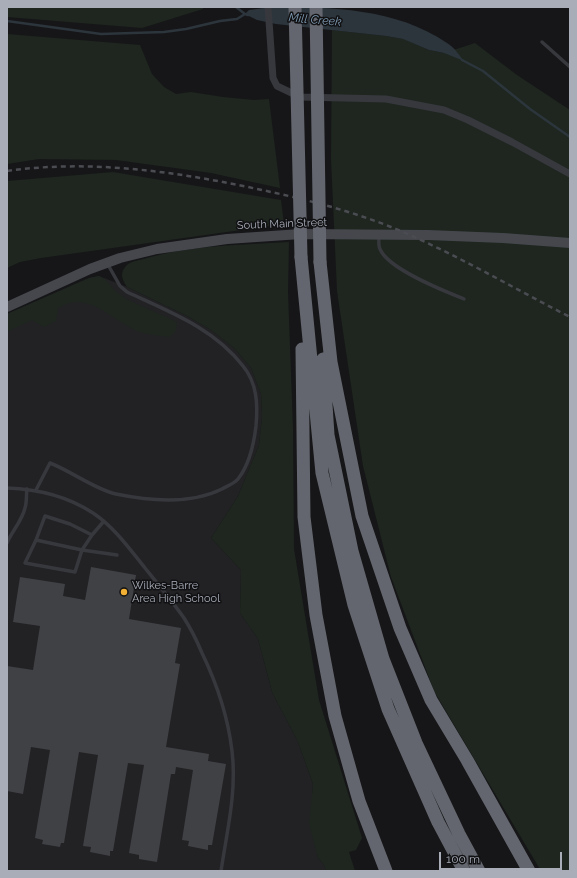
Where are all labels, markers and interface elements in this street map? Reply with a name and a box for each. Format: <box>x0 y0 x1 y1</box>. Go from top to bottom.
water label: Mill Creek <box>288 11 342 29</box>
street label: South Main Street <box>237 216 327 232</box>
place label: Wilkes-Barre Area High School <box>132 579 220 605</box>
marker: Wilkes-Barre Area High School <box>119 587 129 597</box>
scale bar <box>441 844 564 870</box>
text: 100 m <box>446 852 480 866</box>

